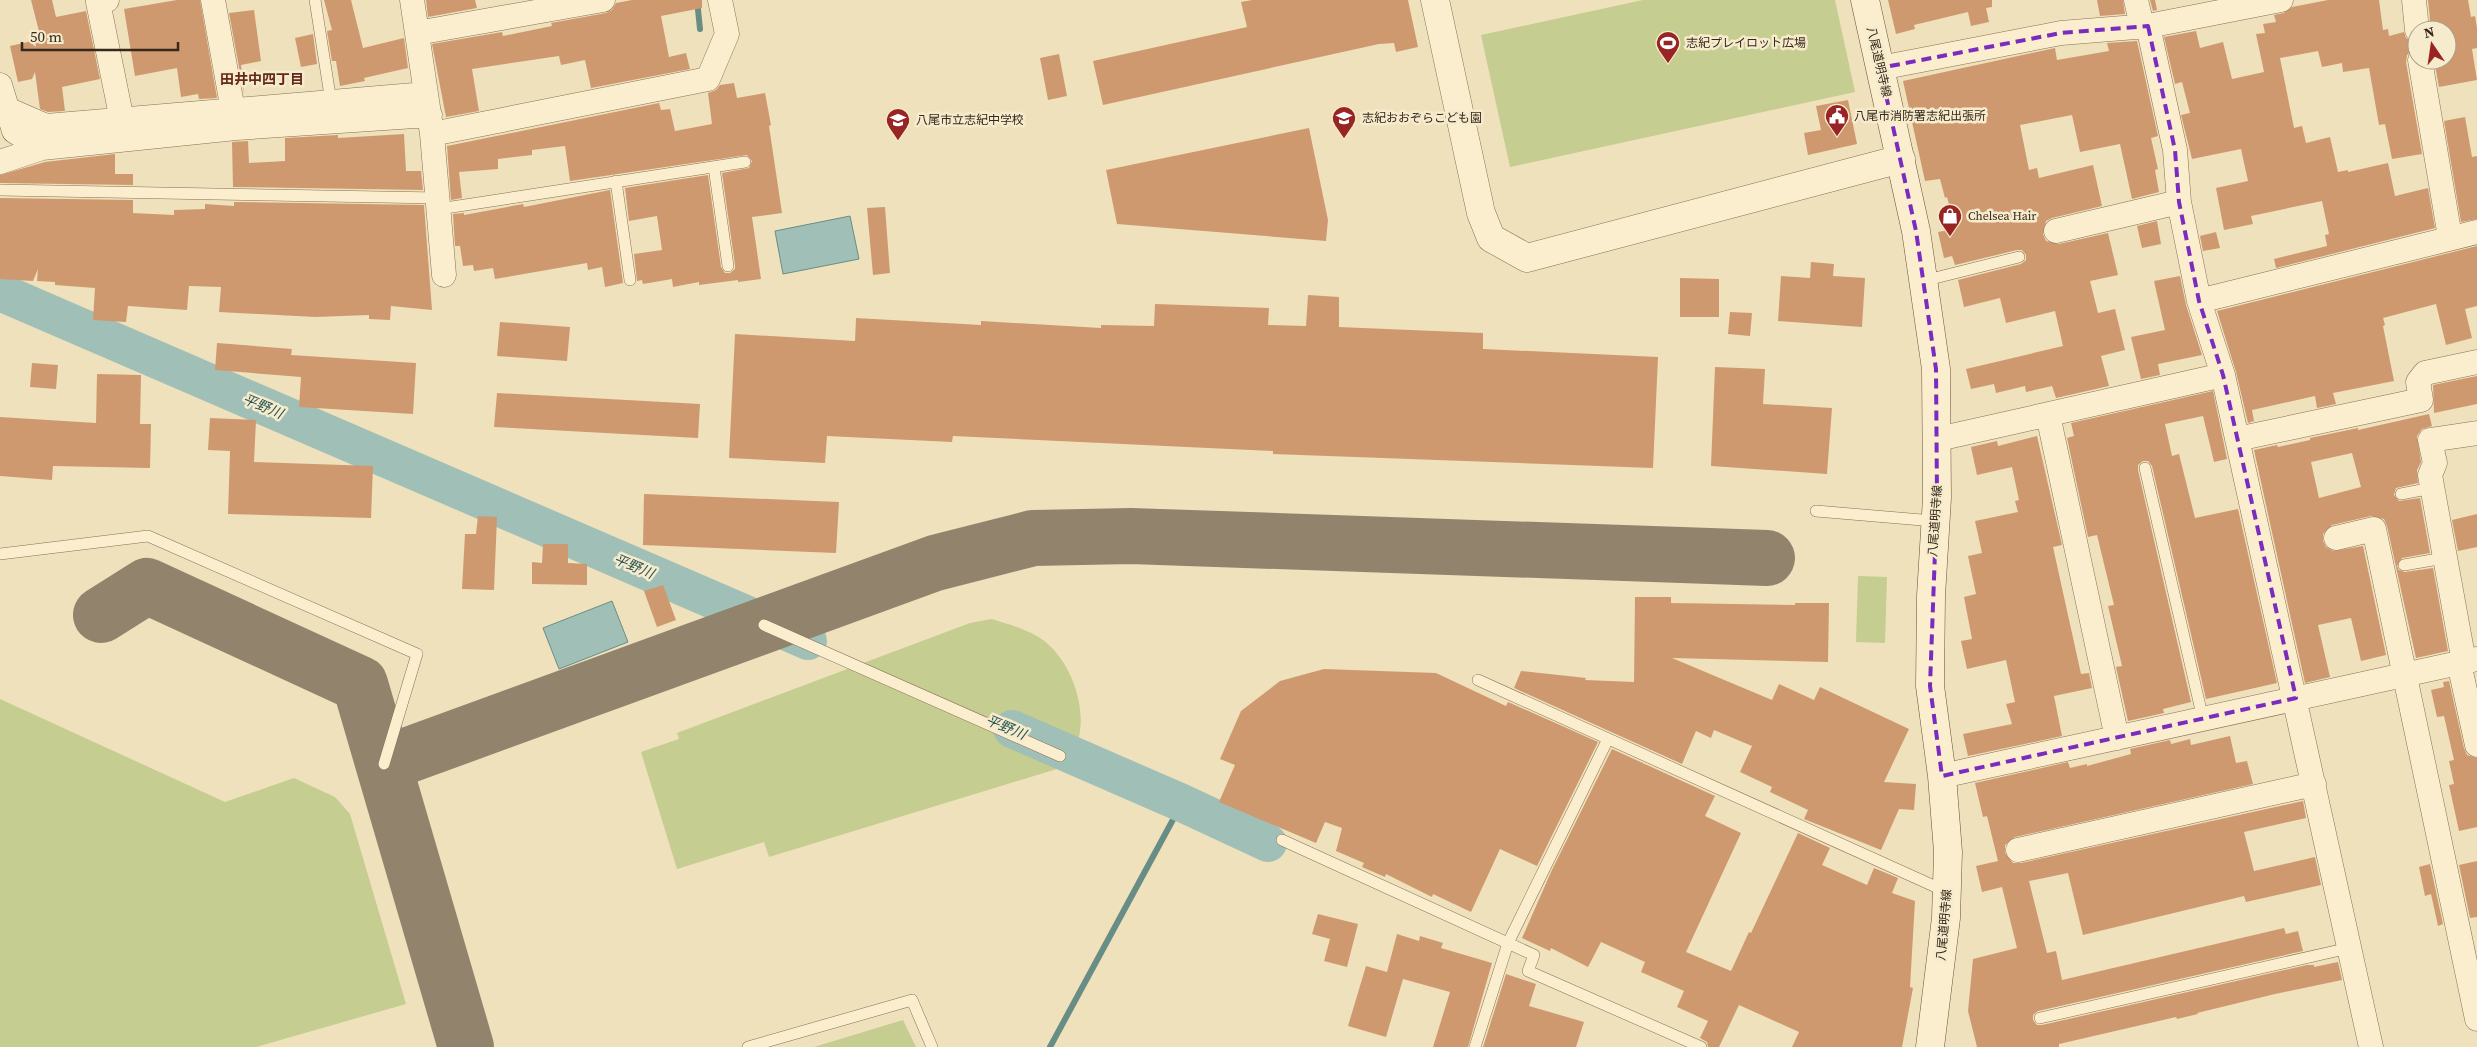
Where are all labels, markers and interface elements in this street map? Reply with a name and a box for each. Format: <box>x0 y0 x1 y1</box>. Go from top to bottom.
scale bar <box>22 20 179 52</box>
north arrow <box>2407 20 2457 70</box>
text: N <box>2422 21 2436 43</box>
street label: 八尾道明寺線 <box>1863 25 1895 99</box>
text: 50 m <box>30 26 62 47</box>
sports icon: 志紀プレイロット広場 <box>1655 30 1681 64</box>
place label: 志紀プレイロット広場 <box>1686 35 1806 51</box>
district label: 田井中四丁目 <box>220 69 304 89</box>
public building icon: 八尾市消防署志紀出張所 <box>1824 103 1850 137</box>
school or university icon: 志紀おおぞらこども園 <box>1331 105 1357 139</box>
school or university icon: 八尾市立志紀中学校 <box>885 107 911 141</box>
place label: 八尾市消防署志紀出張所 <box>1854 108 1986 124</box>
place label: 志紀おおぞらこども園 <box>1362 110 1482 126</box>
place label: 八尾市立志紀中学校 <box>916 112 1024 128</box>
shop icon: Chelsea Hair <box>1937 203 1963 237</box>
place label: Chelsea Hair <box>1968 208 2036 224</box>
water label: 平野川 <box>240 389 288 424</box>
street label: 八尾道明寺線 <box>1925 485 1945 557</box>
water label: 平野川 <box>611 549 659 584</box>
water label: 平野川 <box>983 710 1031 745</box>
street label: 八尾道明寺線 <box>1933 888 1955 962</box>

